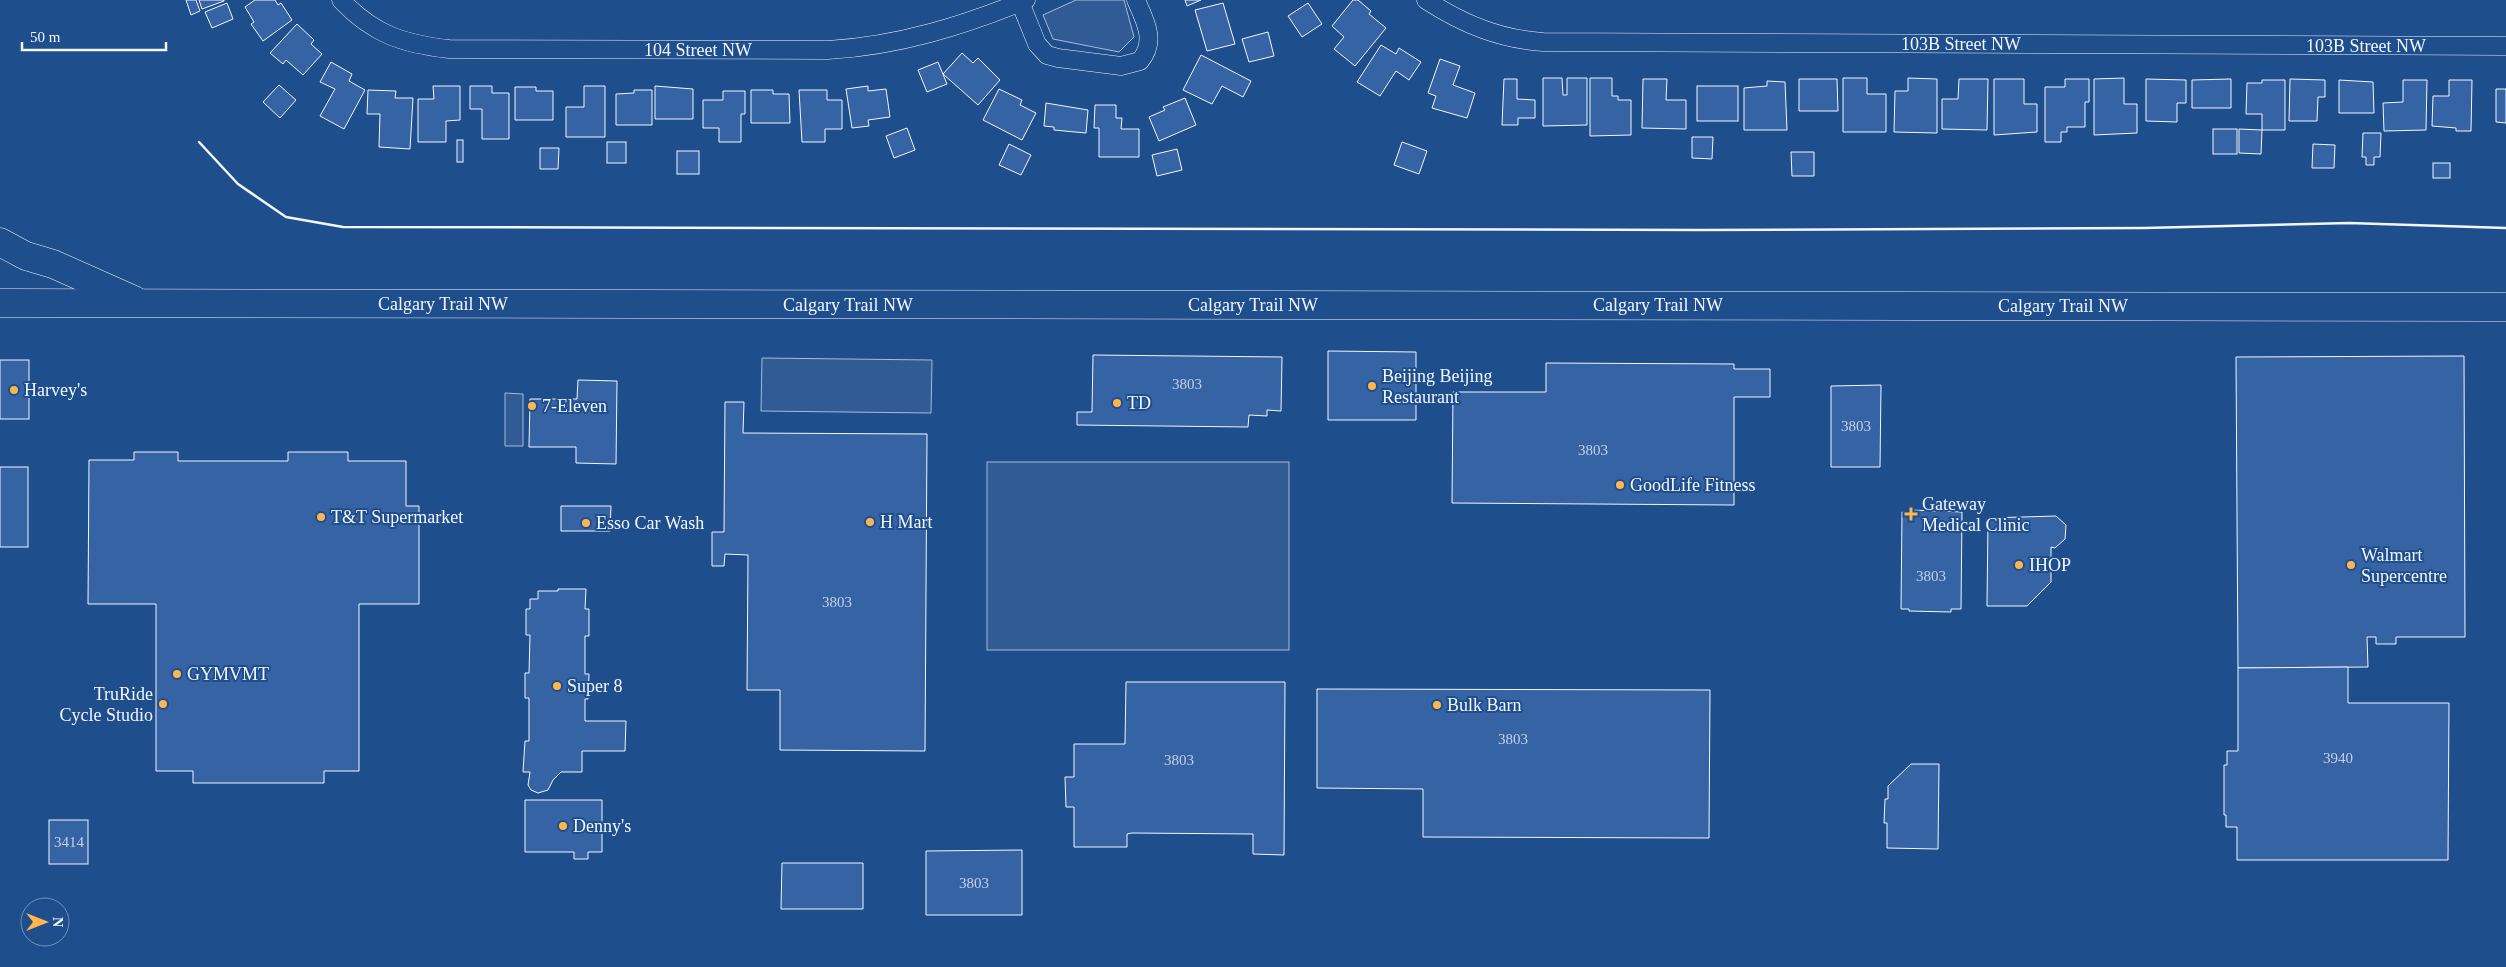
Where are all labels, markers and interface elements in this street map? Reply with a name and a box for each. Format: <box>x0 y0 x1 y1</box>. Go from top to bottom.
scale bar <box>22 20 166 52</box>
text: 50 m <box>30 29 61 45</box>
street label: 103B Street NW <box>1901 34 2021 54</box>
street label: 103B Street NW <box>2306 36 2426 56</box>
street label: 104 Street NW <box>644 40 752 60</box>
street label: Calgary Trail NW <box>378 294 508 314</box>
street label: Calgary Trail NW <box>783 295 913 315</box>
street label: Calgary Trail NW <box>1188 295 1318 315</box>
street label: Calgary Trail NW <box>1593 295 1723 315</box>
street label: Calgary Trail NW <box>1998 296 2128 316</box>
place label: Beijing Beijing Restaurant <box>1382 366 1493 407</box>
house number: 3803 <box>1172 376 1202 392</box>
place label: Harvey's <box>24 380 87 400</box>
marker: Beijing Beijing Restaurant <box>1366 380 1378 392</box>
marker: Harvey's <box>8 384 20 396</box>
place label: TD <box>1127 393 1151 413</box>
place label: 7-Eleven <box>542 396 607 416</box>
marker: TD <box>1111 397 1123 409</box>
marker: 7-Eleven <box>526 400 538 412</box>
house number: 3803 <box>1841 418 1871 434</box>
house number: 3803 <box>1578 442 1608 458</box>
place label: GoodLife Fitness <box>1630 475 1756 495</box>
marker: GoodLife Fitness <box>1614 479 1626 491</box>
place label: Gateway Medical Clinic <box>1922 494 2029 535</box>
place label: T&T Supermarket <box>331 507 463 527</box>
marker: Gateway Medical Clinic <box>1904 507 1918 521</box>
marker: T&T Supermarket <box>315 511 327 523</box>
place label: H Mart <box>880 512 933 532</box>
place label: Esso Car Wash <box>596 513 704 533</box>
marker: H Mart <box>864 516 876 528</box>
marker: Esso Car Wash <box>580 517 592 529</box>
place label: Walmart Supercentre <box>2361 545 2447 586</box>
place label: IHOP <box>2029 555 2071 575</box>
marker: IHOP <box>2013 559 2025 571</box>
marker: Walmart Supercentre <box>2345 559 2357 571</box>
house number: 3803 <box>1916 568 1946 584</box>
house number: 3803 <box>822 594 852 610</box>
place label: GYMVMT <box>187 664 269 684</box>
marker: GYMVMT <box>171 668 183 680</box>
place label: Super 8 <box>567 676 623 696</box>
marker: Super 8 <box>551 680 563 692</box>
place label: TruRide Cycle Studio <box>60 684 153 725</box>
place label: Bulk Barn <box>1447 695 1522 715</box>
marker: TruRide Cycle Studio <box>157 698 169 710</box>
marker: Bulk Barn <box>1431 699 1443 711</box>
house number: 3803 <box>1498 731 1528 747</box>
house number: 3940 <box>2323 750 2353 766</box>
house number: 3803 <box>1164 752 1194 768</box>
place label: Denny's <box>573 816 631 836</box>
marker: Denny's <box>557 820 569 832</box>
house number: 3414 <box>54 834 85 850</box>
house number: 3803 <box>959 875 989 891</box>
north arrow <box>20 897 70 947</box>
text: N <box>50 917 65 927</box>

